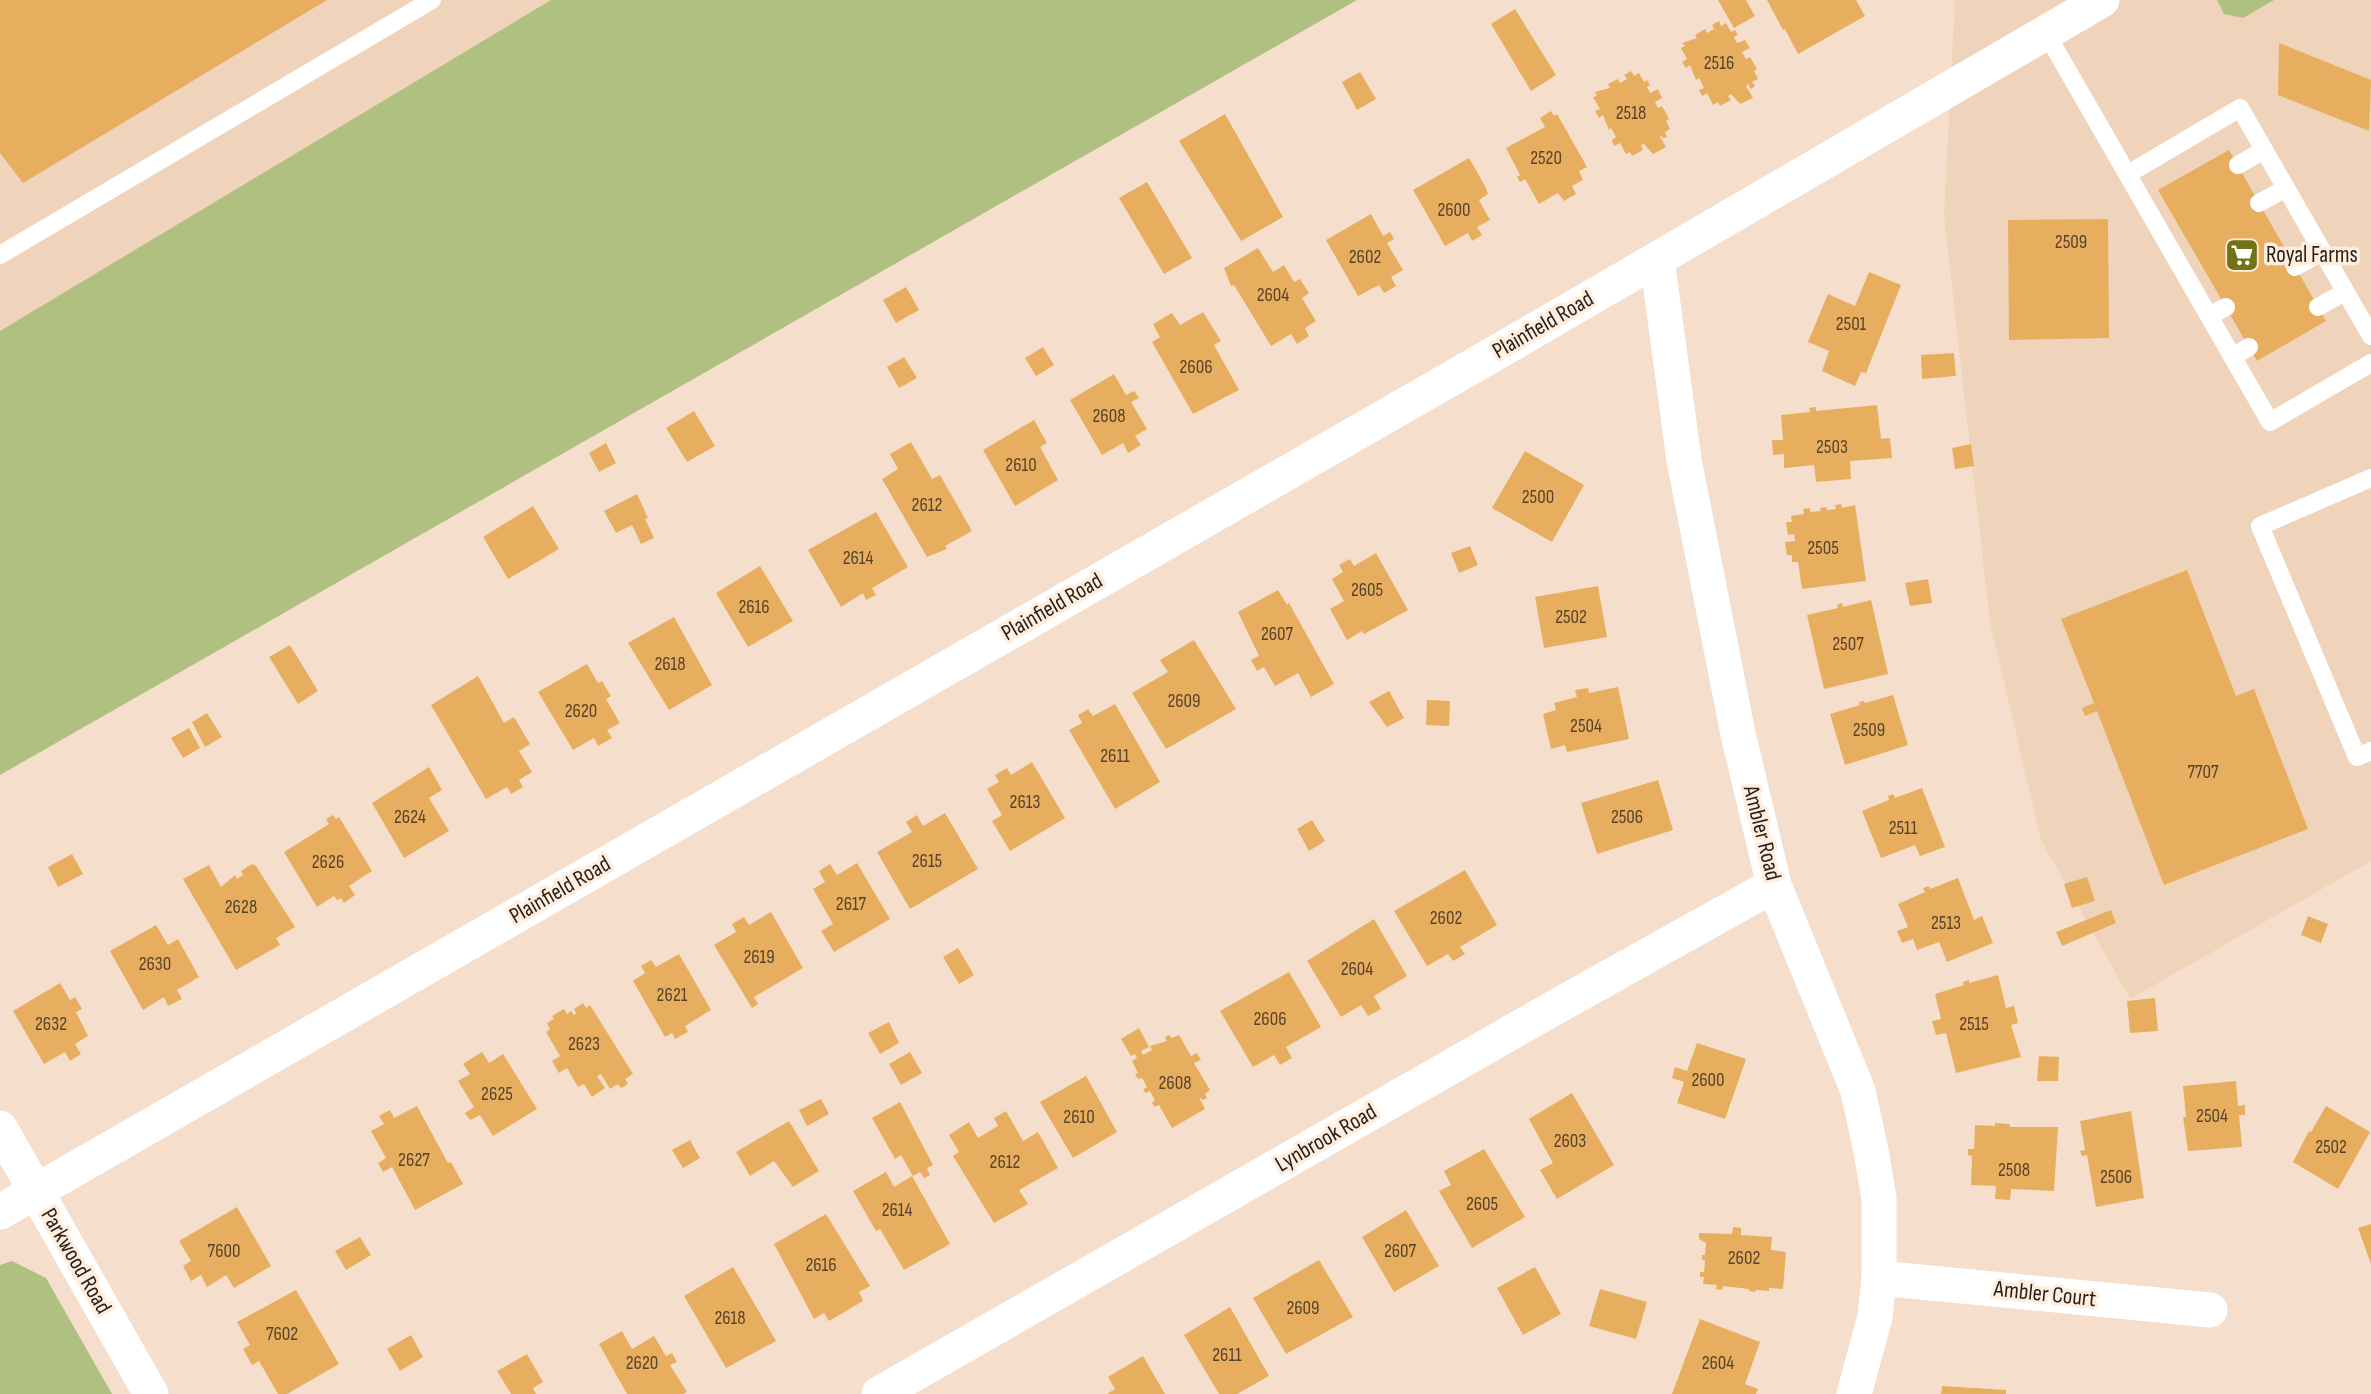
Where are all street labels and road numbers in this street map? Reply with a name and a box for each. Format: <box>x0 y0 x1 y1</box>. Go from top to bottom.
street label: Plainfield Road <box>1487 285 1599 365</box>
street label: Plainfield Road <box>996 567 1108 647</box>
street label: Ambler Road <box>1736 782 1787 883</box>
street label: Plainfield Road <box>504 850 616 930</box>
street label: Lynbrook Road <box>1270 1098 1382 1178</box>
street label: Parkwood Road <box>35 1203 117 1319</box>
street label: Ambler Court <box>1992 1275 2097 1313</box>

